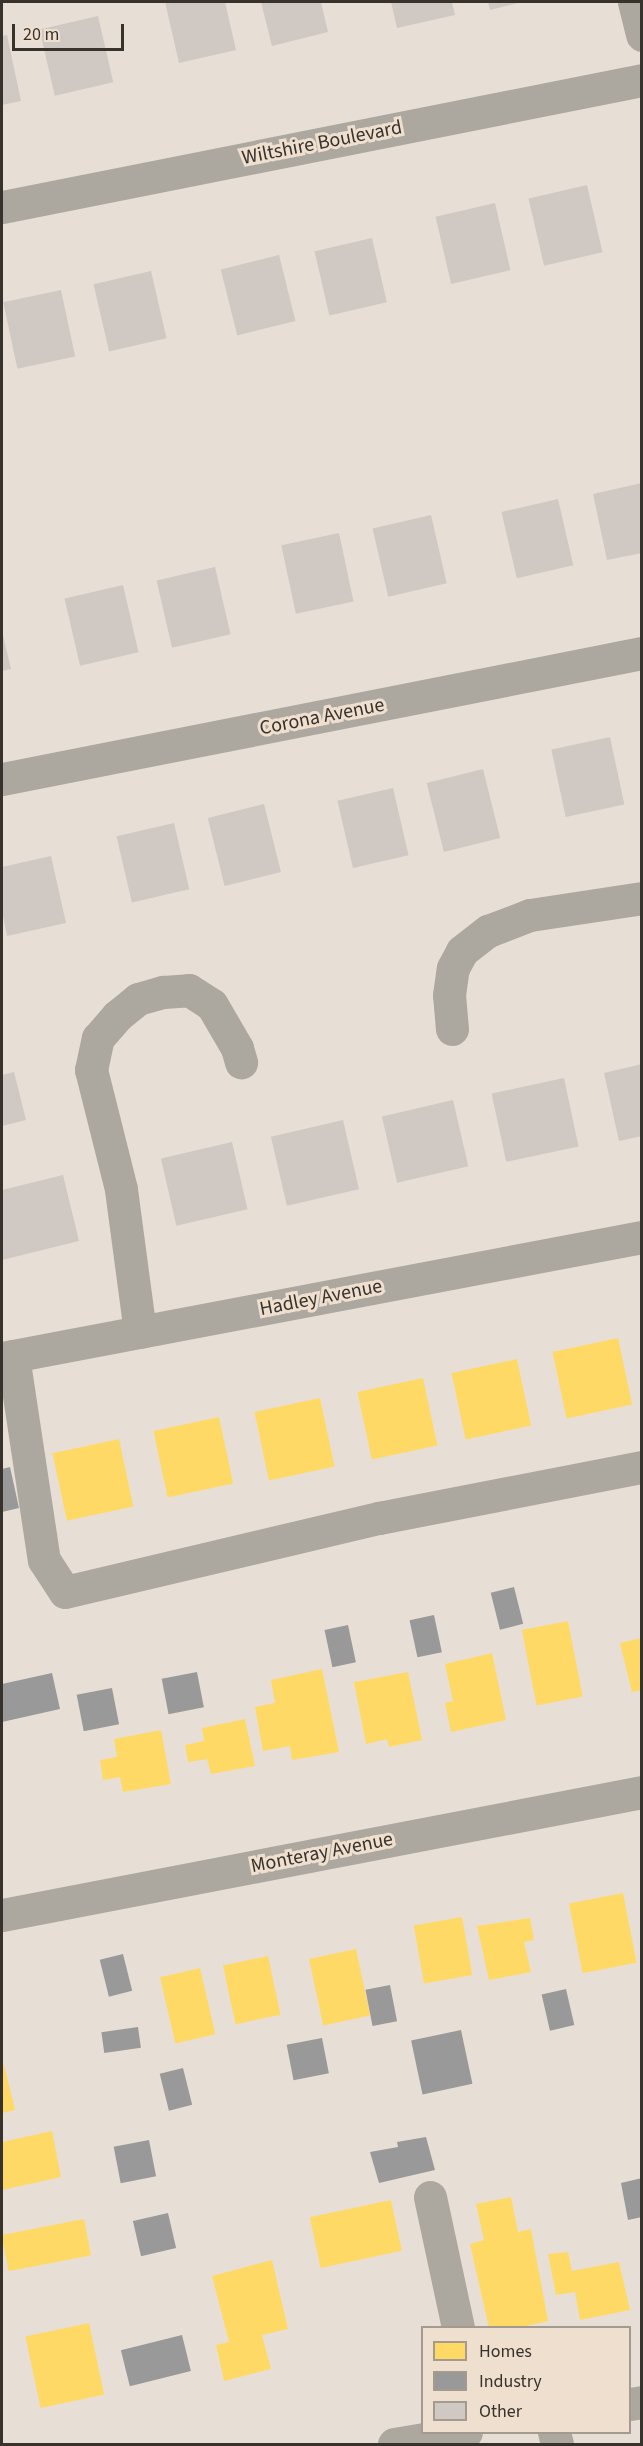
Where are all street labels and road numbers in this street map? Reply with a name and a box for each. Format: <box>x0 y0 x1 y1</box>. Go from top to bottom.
street label: Wiltshire Boulevard <box>240 116 404 170</box>
street label: Corona Avenue <box>258 693 386 741</box>
street label: Hadley Avenue <box>258 1274 384 1322</box>
street label: Monteray Avenue <box>249 1827 395 1879</box>

